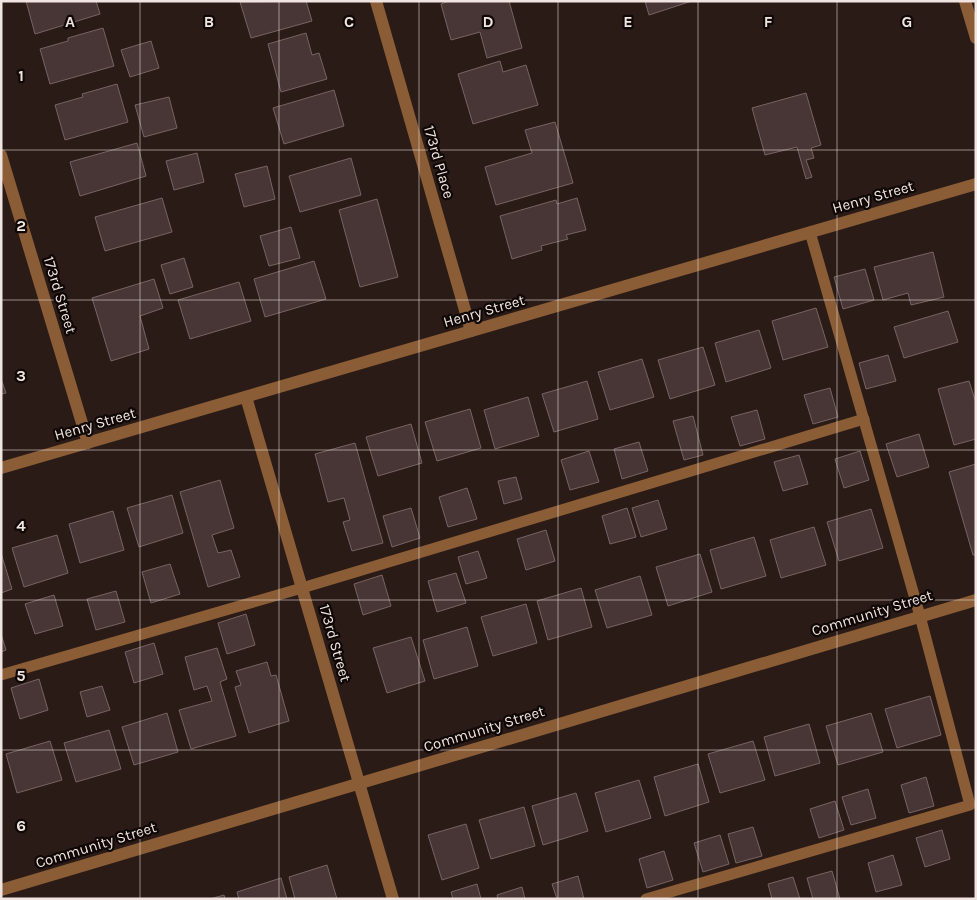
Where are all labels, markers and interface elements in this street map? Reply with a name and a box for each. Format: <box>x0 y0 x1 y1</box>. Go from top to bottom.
text: A <box>65 12 75 31</box>
text: B <box>204 12 214 31</box>
text: C <box>344 12 354 31</box>
text: D <box>483 12 494 31</box>
text: E <box>623 12 633 31</box>
text: F <box>764 12 773 31</box>
text: G <box>902 12 912 31</box>
text: 1 <box>18 66 24 85</box>
street label: 173rd Place <box>420 124 458 200</box>
street label: Henry Street <box>830 177 916 217</box>
text: 2 <box>16 216 26 235</box>
street label: 173rd Street <box>40 254 80 336</box>
street label: Henry Street <box>441 291 527 331</box>
text: 3 <box>16 366 26 385</box>
street label: Henry Street <box>52 404 138 444</box>
text: 4 <box>16 516 26 535</box>
street label: Community Street <box>809 586 935 640</box>
street label: 173rd Street <box>315 602 355 684</box>
text: 5 <box>16 666 26 685</box>
street label: Community Street <box>421 702 547 756</box>
text: 6 <box>16 816 26 835</box>
street label: Community Street <box>33 818 159 872</box>

